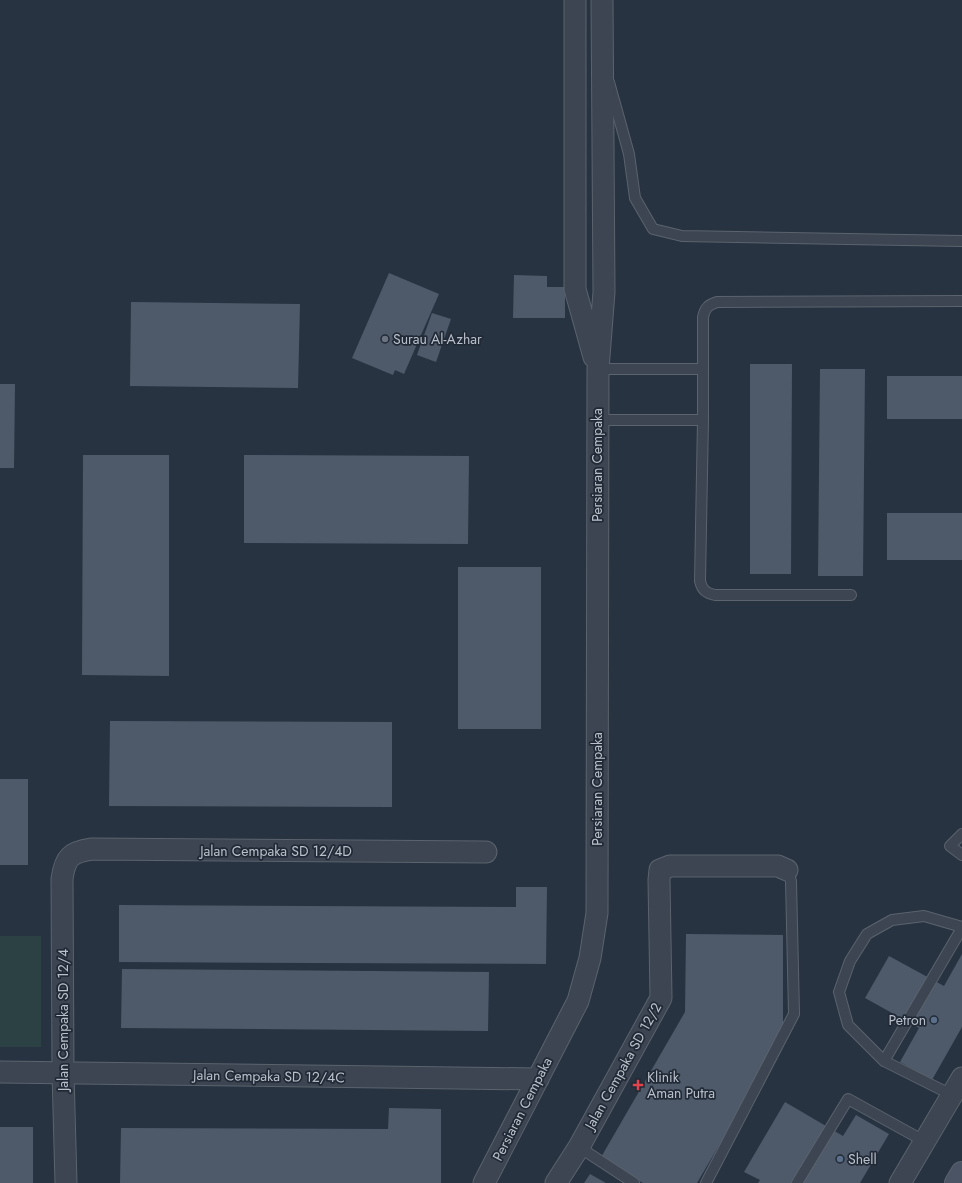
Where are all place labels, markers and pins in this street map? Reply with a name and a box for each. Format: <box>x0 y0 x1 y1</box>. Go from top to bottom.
place label: Surau Al-Azhar <box>393 329 482 349</box>
marker: Surau Al-Azhar <box>380 334 390 344</box>
place label: Petron <box>889 1010 926 1030</box>
marker: Petron <box>929 1015 939 1025</box>
place label: Klinik Aman Putra <box>647 1067 715 1103</box>
marker: Klinik Aman Putra <box>632 1079 644 1091</box>
place label: Shell <box>848 1149 877 1169</box>
marker: Shell <box>835 1154 845 1164</box>

